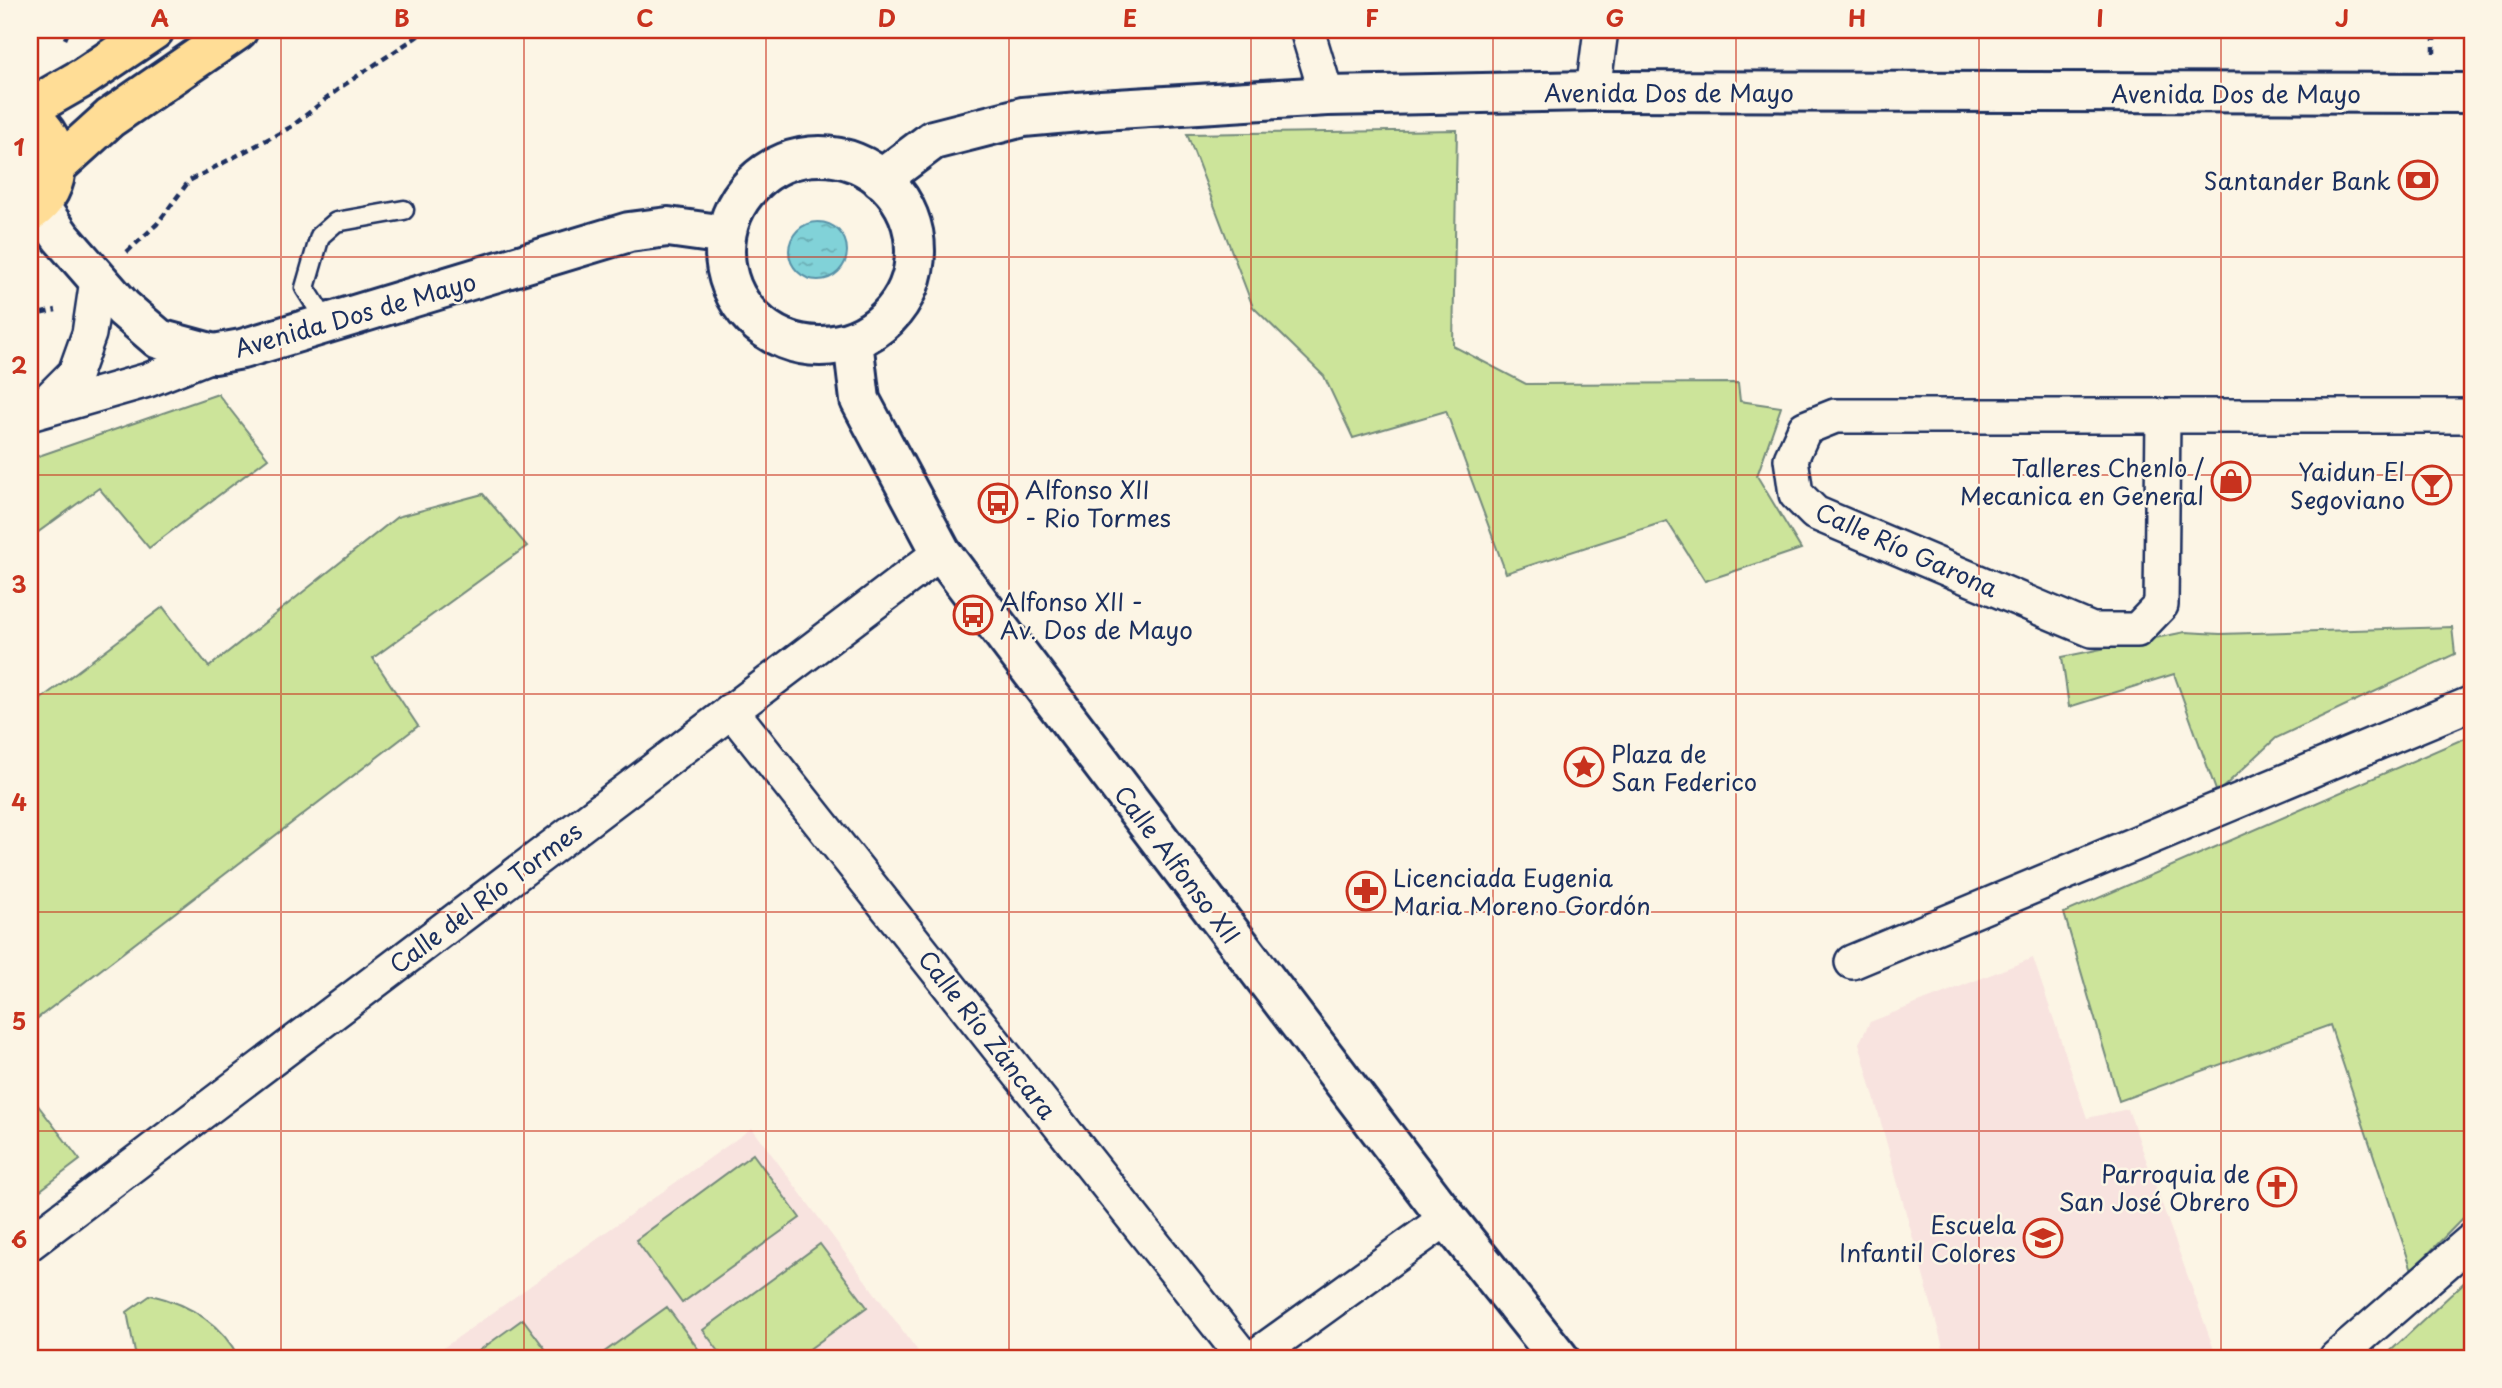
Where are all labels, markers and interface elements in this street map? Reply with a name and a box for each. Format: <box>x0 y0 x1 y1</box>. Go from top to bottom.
text: A <box>151 0 169 35</box>
text: B <box>394 0 410 35</box>
text: C <box>636 0 654 35</box>
text: D <box>878 0 896 35</box>
text: E <box>1123 0 1137 35</box>
text: F <box>1365 0 1379 35</box>
text: G <box>1606 0 1624 35</box>
text: H <box>1848 0 1866 35</box>
text: I <box>2096 0 2104 35</box>
text: J <box>2335 0 2349 35</box>
street label: Avenida Dos de Mayo <box>1544 74 1794 110</box>
street label: Avenida Dos de Mayo <box>2111 75 2361 111</box>
text: 1 <box>14 129 25 164</box>
bank icon: Santander Bank <box>2397 159 2439 201</box>
place label: Santander Bank <box>2204 162 2391 198</box>
street label: Avenida Dos de Mayo <box>230 262 480 366</box>
text: 2 <box>11 347 27 382</box>
place label: Talleres Chenlo / Mecanica en General <box>1960 449 2204 513</box>
place label: Yaidun El Segoviano <box>2290 453 2405 517</box>
shop icon: Talleres Chenlo / Mecanica en General <box>2210 460 2252 502</box>
bar icon: Yaidun El Segoviano <box>2411 464 2453 506</box>
place label: Alfonso XII - Rio Tormes <box>1025 471 1171 535</box>
bus stop icon: Alfonso XII - Rio Tormes <box>977 482 1019 524</box>
street label: Calle Río Garona <box>1810 493 2004 605</box>
text: 3 <box>11 566 27 601</box>
place label: Alfonso XII - Av. Dos de Mayo <box>1000 583 1193 647</box>
bus stop icon: Alfonso XII - Av. Dos de Mayo <box>952 594 994 636</box>
place label: Plaza de San Federico <box>1611 735 1757 799</box>
place icon: Plaza de San Federico <box>1563 746 1605 788</box>
street label: Calle Alfonso XII <box>1106 777 1250 951</box>
text: 4 <box>11 784 27 819</box>
street label: Calle del Río Tormes <box>381 813 589 981</box>
place label: Licenciada Eugenia Maria Moreno Gordón <box>1393 859 1651 923</box>
pharmacy icon: Licenciada Eugenia Maria Moreno Gordón <box>1345 870 1387 912</box>
street label: Calle Río Záncara <box>910 942 1066 1126</box>
text: 5 <box>12 1003 26 1038</box>
place label: Parroquia de San José Obrero <box>2059 1155 2250 1219</box>
church icon: Parroquia de San José Obrero <box>2256 1166 2298 1208</box>
place label: Escuela Infantil Colores <box>1839 1206 2016 1270</box>
school or university icon: Escuela Infantil Colores <box>2022 1217 2064 1259</box>
text: 6 <box>11 1221 27 1256</box>

